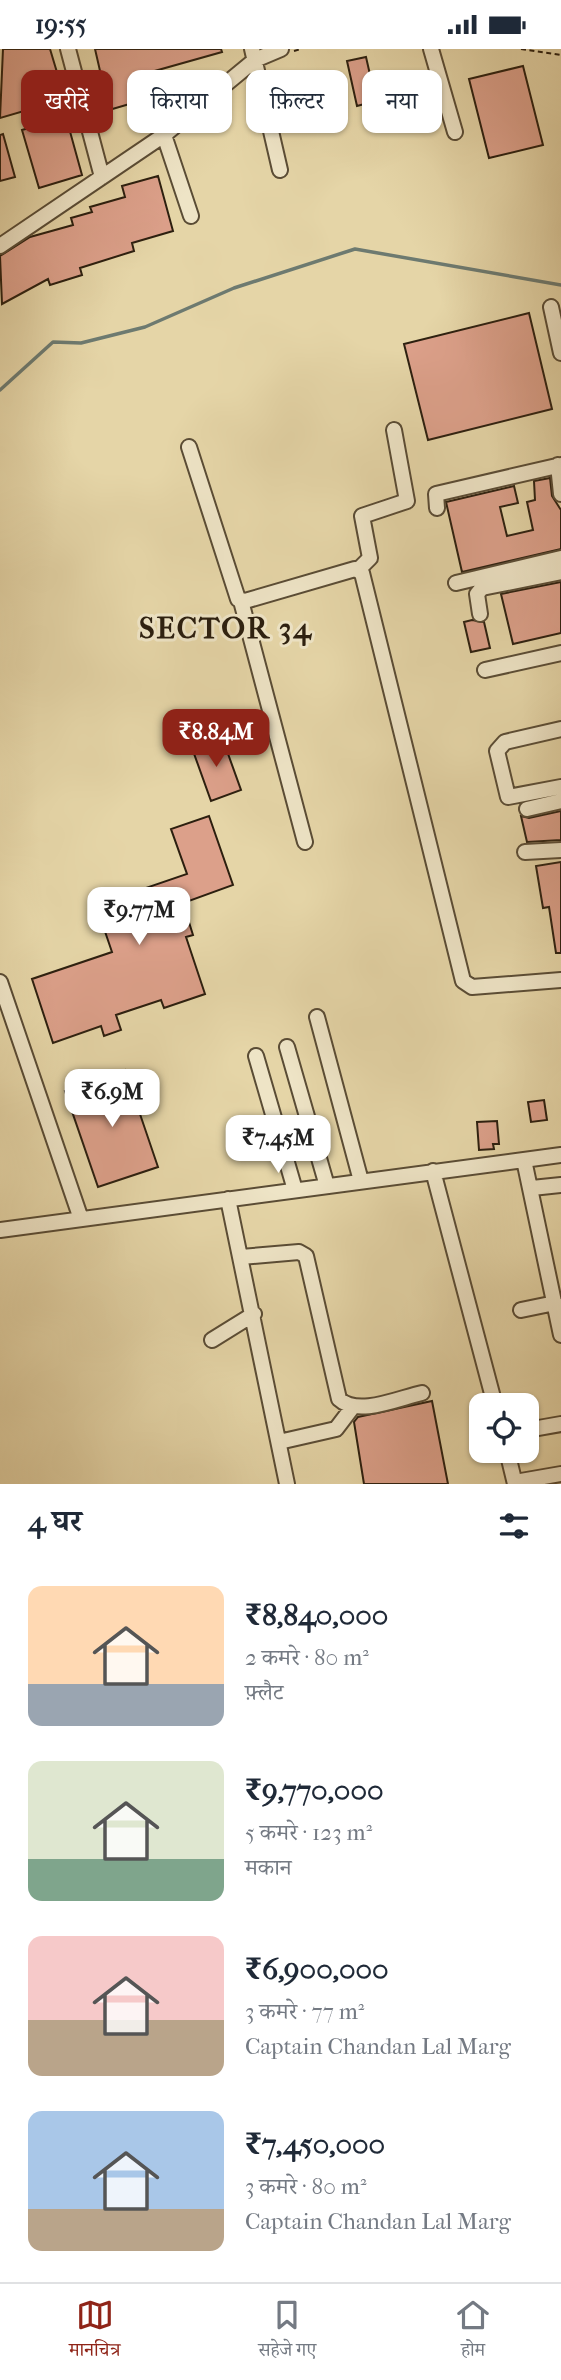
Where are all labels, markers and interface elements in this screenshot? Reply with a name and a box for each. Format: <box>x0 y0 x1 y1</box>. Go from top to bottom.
text: 19:55 <box>35 9 87 40</box>
chip: खरीदें <box>21 70 113 133</box>
chip: किराया <box>127 70 232 133</box>
chip: फ़िल्टर <box>246 70 348 133</box>
chip: नया <box>362 70 442 133</box>
district label: SECTOR 34 <box>139 611 313 647</box>
pin: ₹8.84M <box>159 709 273 769</box>
text: ₹8.84M <box>178 718 254 745</box>
pin: ₹9.77M <box>82 887 196 947</box>
text: ₹9.77M <box>103 896 175 923</box>
pin: ₹6.9M <box>63 1069 161 1129</box>
text: ₹6.9M <box>81 1078 143 1105</box>
pin: ₹7.45M <box>221 1115 335 1175</box>
text: ₹7.45M <box>242 1124 314 1151</box>
map controls <box>469 1393 539 1463</box>
button: locate <box>469 1393 539 1463</box>
text: 4 घर <box>28 1504 82 1539</box>
icon: filters <box>495 1507 533 1545</box>
text: ₹8,840,000 <box>245 1598 388 1633</box>
icon: home <box>84 1614 168 1698</box>
text: 2 कमरे · 80 m² <box>245 1644 369 1671</box>
text: फ़्लैट <box>245 1679 283 1706</box>
text: ₹9,770,000 <box>245 1773 384 1808</box>
icon: home <box>84 1789 168 1873</box>
text: 5 कमरे · 123 m² <box>245 1819 372 1846</box>
text: मकान <box>245 1854 292 1881</box>
text: ₹6,900,000 <box>245 1952 389 1987</box>
icon: home <box>84 1964 168 2048</box>
text: 3 कमरे · 77 m² <box>245 1998 364 2025</box>
text: Captain Chandan Lal Marg <box>245 2033 511 2060</box>
text: ₹7,450,000 <box>245 2127 385 2162</box>
icon: home <box>84 2139 168 2223</box>
text: 3 कमरे · 80 m² <box>245 2173 366 2200</box>
text: Captain Chandan Lal Marg <box>245 2208 511 2235</box>
tab: मानचित्र <box>69 2296 120 2368</box>
tab: सहेजे गए <box>258 2296 316 2368</box>
tab: होम <box>454 2296 492 2368</box>

